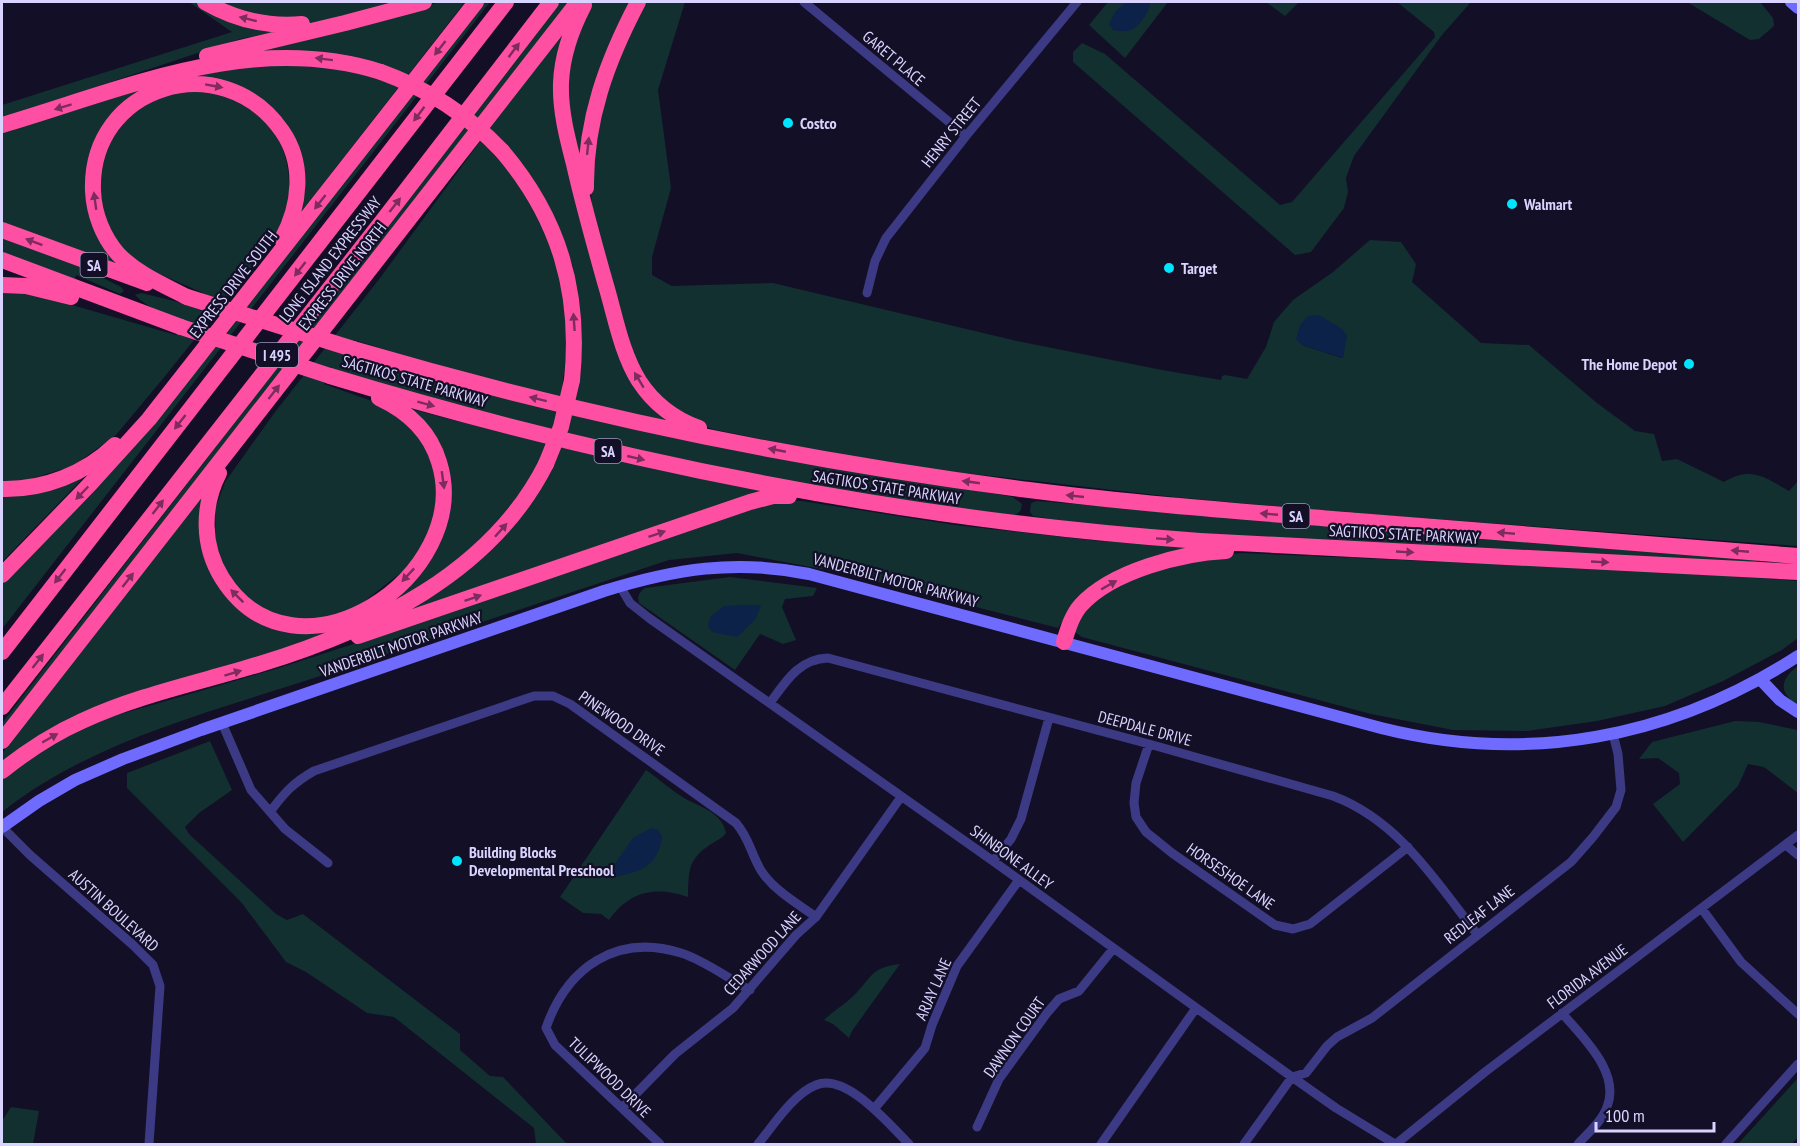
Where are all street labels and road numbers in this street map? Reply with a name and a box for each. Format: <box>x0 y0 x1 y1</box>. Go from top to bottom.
street label: GARET PLACE <box>859 26 929 90</box>
street label: HENRY STREET <box>917 93 985 171</box>
street label: LONG ISLAND EXPRESSWAY <box>275 192 386 326</box>
street label: EXPRESS DRIVE NORTH <box>294 218 390 334</box>
street label: EXPRESS DRIVE SOUTH <box>185 226 281 342</box>
road number: SA <box>80 253 107 277</box>
road number: I 495 <box>256 343 298 367</box>
street label: SAGTIKOS STATE PARKWAY <box>340 351 491 412</box>
road number: SA <box>594 439 622 463</box>
street label: SAGTIKOS STATE PARKWAY <box>811 465 963 509</box>
road number: SA <box>1282 504 1310 528</box>
street label: SAGTIKOS STATE PARKWAY <box>1328 520 1480 548</box>
street label: VANDERBILT MOTOR PARKWAY <box>810 548 982 612</box>
street label: VANDERBILT MOTOR PARKWAY <box>316 607 486 682</box>
street label: PINEWOOD DRIVE <box>575 686 669 760</box>
street label: DEEPDALE DRIVE <box>1096 706 1194 750</box>
street label: SHINBONE ALLEY <box>967 820 1058 894</box>
street label: HORSESHOE LANE <box>1183 838 1279 914</box>
street label: AUSTIN BOULEVARD <box>65 864 163 956</box>
street label: REDLEAF LANE <box>1440 880 1518 948</box>
street label: CEDARWOOD LANE <box>719 907 805 999</box>
street label: FLORIDA AVENUE <box>1543 939 1631 1013</box>
street label: ARJAY LANE <box>910 955 956 1023</box>
street label: DAWNON COURT <box>979 993 1049 1081</box>
street label: TULIPWOOD DRIVE <box>565 1033 656 1121</box>

